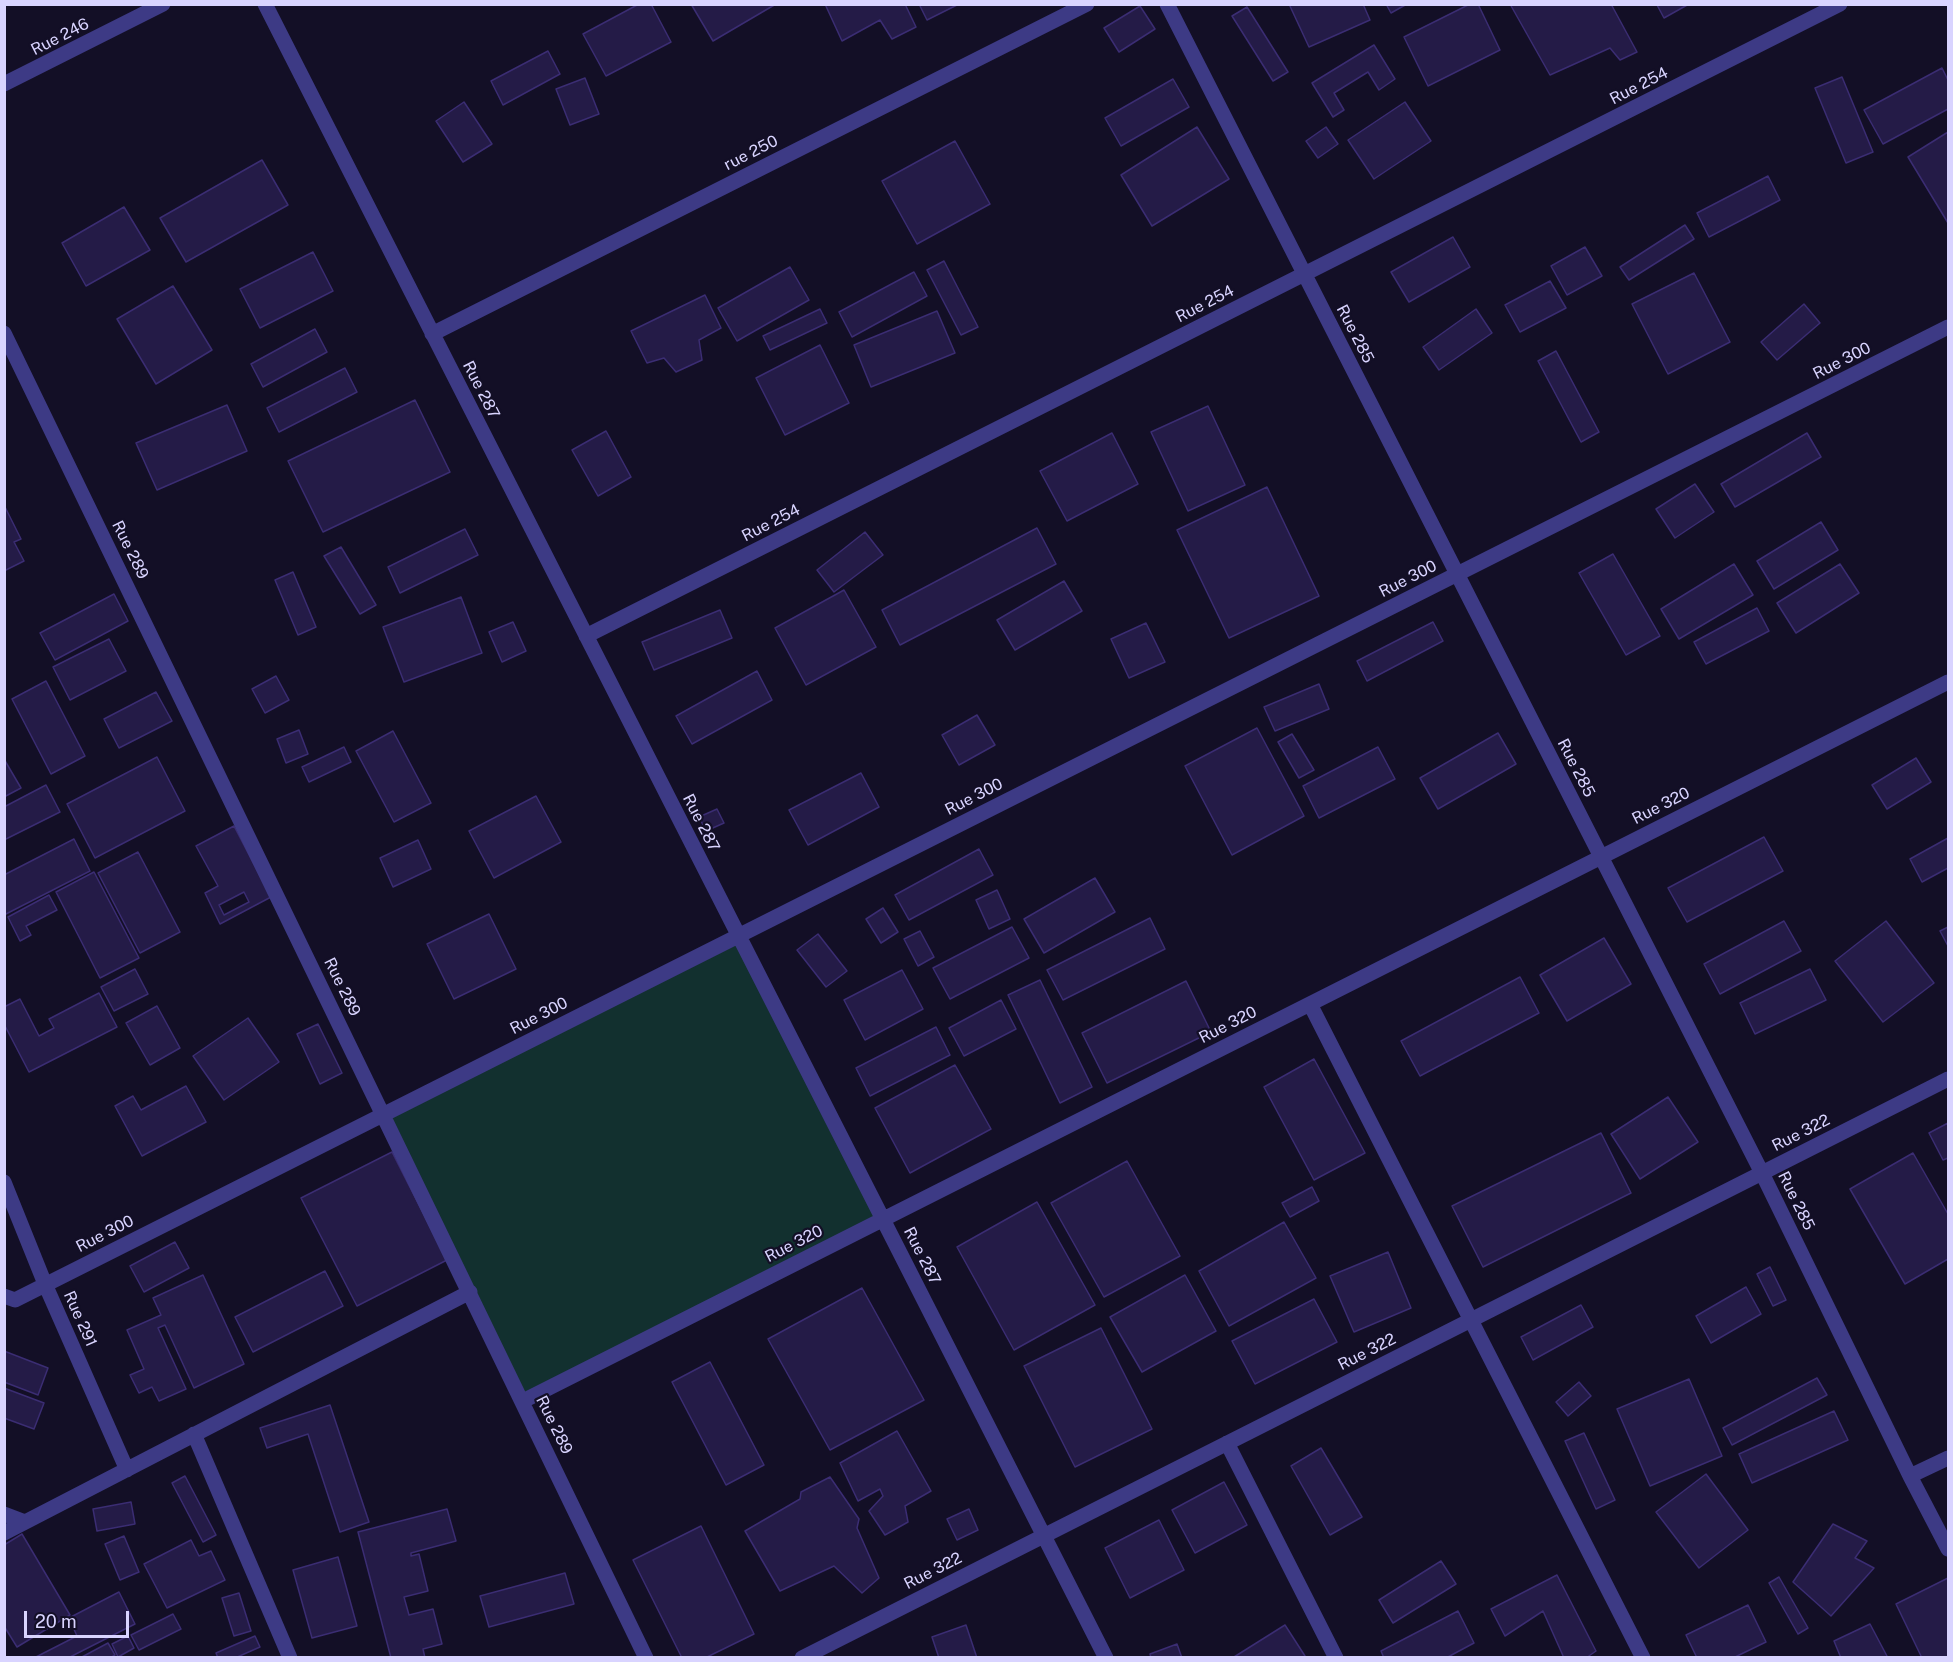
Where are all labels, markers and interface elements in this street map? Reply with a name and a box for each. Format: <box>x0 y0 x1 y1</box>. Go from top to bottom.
street label: Rue 246 <box>28 14 92 60</box>
street label: Rue 254 <box>1607 63 1671 109</box>
street label: rue 250 <box>721 131 781 175</box>
street label: Rue 254 <box>1173 281 1237 327</box>
street label: Rue 285 <box>1332 302 1378 366</box>
street label: Rue 300 <box>1810 338 1874 384</box>
street label: Rue 287 <box>458 358 504 422</box>
street label: Rue 254 <box>739 500 803 546</box>
street label: Rue 289 <box>108 518 152 582</box>
street label: Rue 300 <box>1376 556 1440 602</box>
street label: Rue 285 <box>1553 736 1599 800</box>
street label: Rue 300 <box>942 774 1006 820</box>
street label: Rue 320 <box>1629 783 1693 829</box>
street label: Rue 287 <box>678 791 724 855</box>
street label: Rue 289 <box>320 955 364 1019</box>
street label: Rue 300 <box>507 993 571 1039</box>
street label: Rue 320 <box>1196 1002 1260 1048</box>
street label: Rue 322 <box>1769 1110 1833 1156</box>
street label: Rue 285 <box>1774 1168 1818 1234</box>
street label: Rue 300 <box>73 1211 137 1257</box>
street label: Rue 320 <box>762 1221 826 1267</box>
street label: Rue 287 <box>899 1224 945 1288</box>
street label: Rue 291 <box>59 1288 101 1350</box>
street label: Rue 322 <box>1335 1329 1399 1375</box>
street label: Rue 289 <box>532 1393 576 1457</box>
street label: Rue 322 <box>901 1548 965 1594</box>
scale bar <box>27 1599 132 1637</box>
text: 20 m <box>35 1611 77 1632</box>

